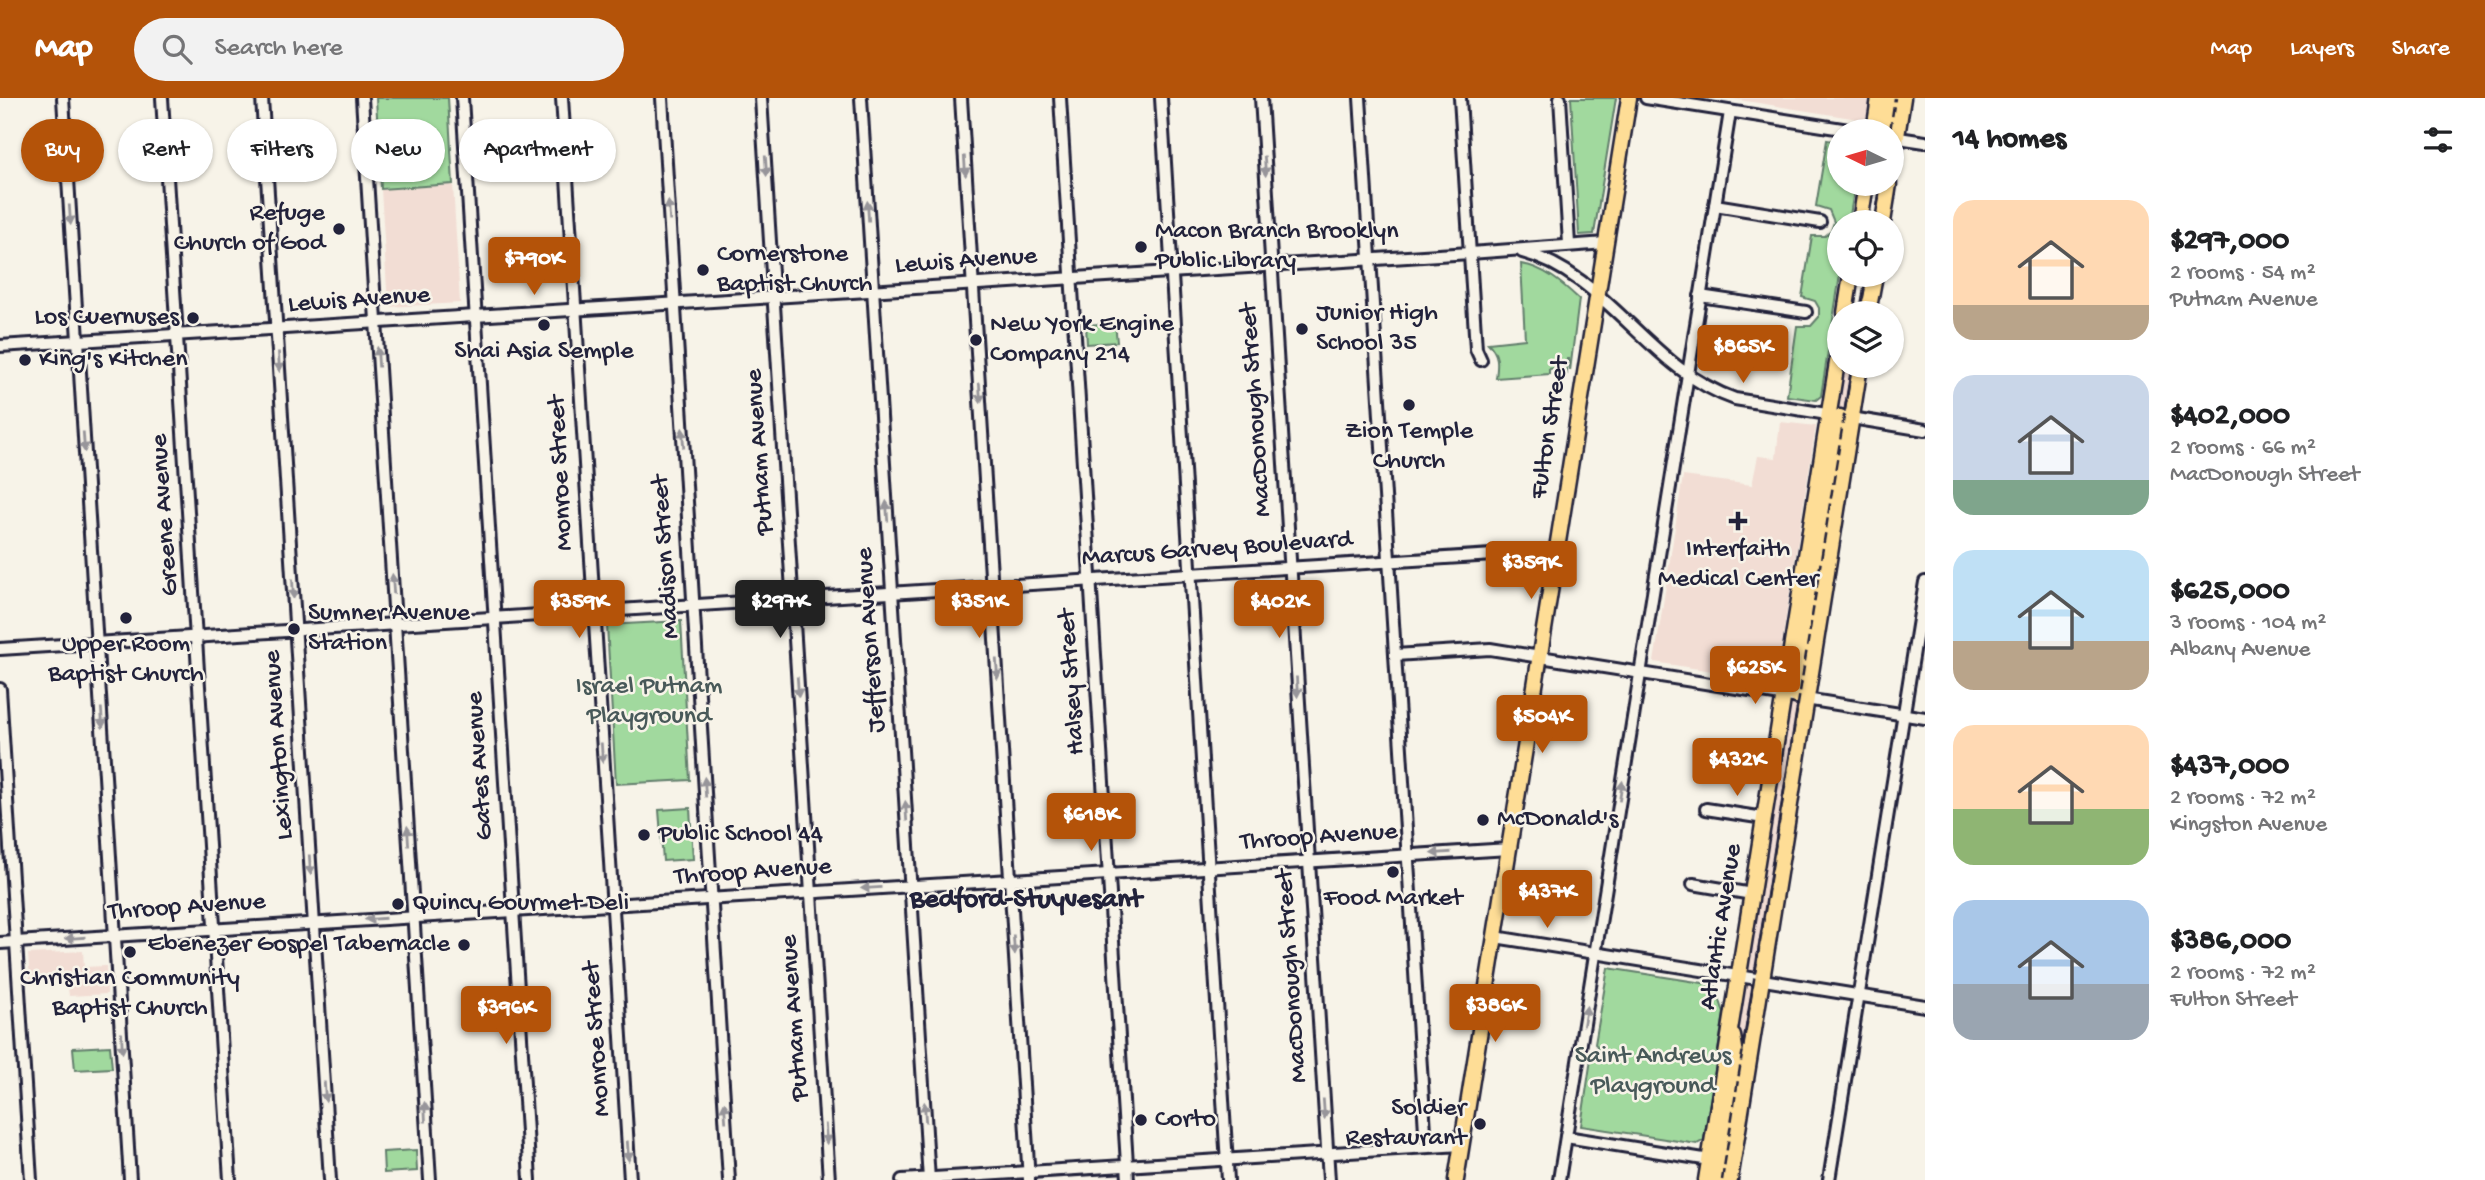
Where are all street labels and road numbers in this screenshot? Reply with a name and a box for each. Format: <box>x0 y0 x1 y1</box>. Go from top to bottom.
street label: Lewis Avenue <box>894 242 1039 282</box>
street label: Lewis Avenue <box>287 281 432 321</box>
street label: MacDonough Street <box>1234 300 1280 518</box>
street label: Fulton Street <box>1524 353 1578 502</box>
street label: Putnam Avenue <box>740 367 782 537</box>
street label: Monroe Street <box>542 392 582 551</box>
street label: Greene Avenue <box>145 432 187 597</box>
street label: Madison Street <box>646 472 688 640</box>
street label: Marcus Garvey Boulevard <box>1081 525 1355 575</box>
street label: Jefferson Avenue <box>850 546 894 734</box>
street label: Halsey Street <box>1052 606 1094 756</box>
street label: Lexington Avenue <box>258 648 302 841</box>
street label: Gates Avenue <box>460 690 502 841</box>
street label: Throop Avenue <box>1237 817 1399 859</box>
street label: Atlantic Avenue <box>1694 841 1751 1012</box>
street label: Throop Avenue <box>671 852 833 894</box>
street label: MacDonough Street <box>1270 866 1316 1084</box>
street label: Throop Avenue <box>105 887 267 929</box>
street label: Putnam Avenue <box>775 933 817 1103</box>
street label: Monroe Street <box>577 958 619 1118</box>

